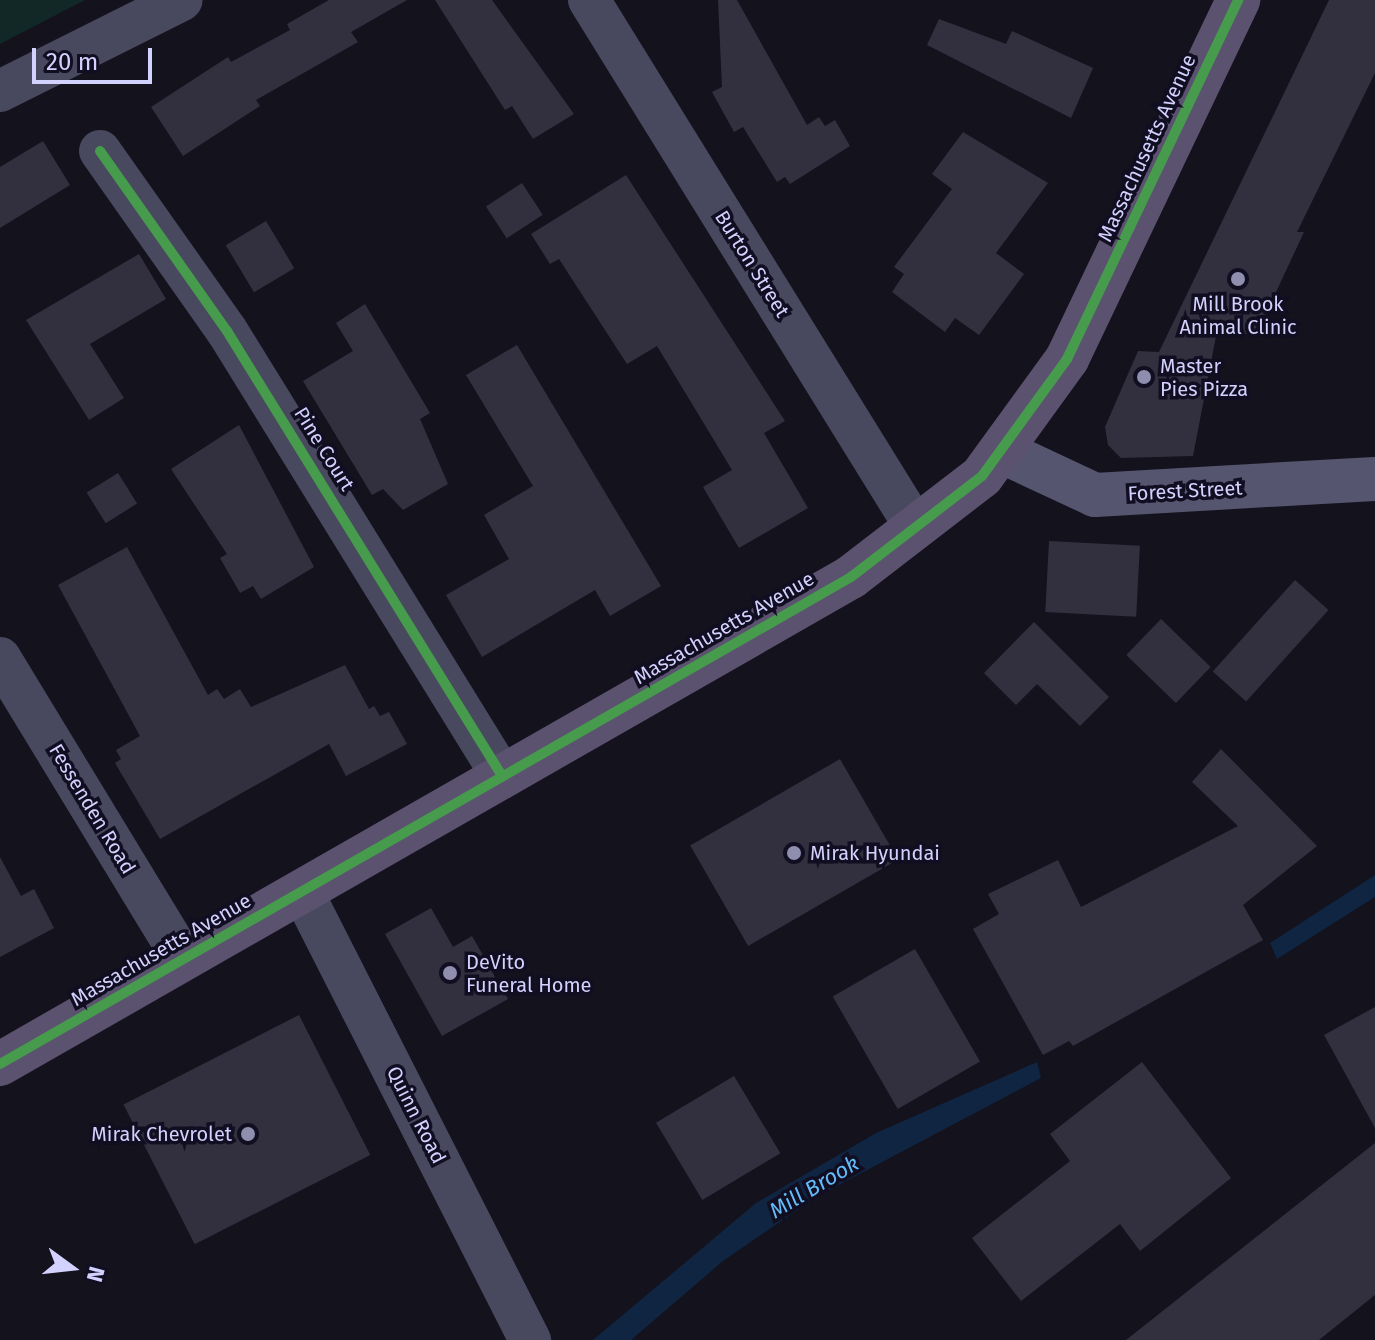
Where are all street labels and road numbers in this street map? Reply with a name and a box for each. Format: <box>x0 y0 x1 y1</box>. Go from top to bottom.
street label: Massachusetts Avenue <box>1093 50 1201 246</box>
street label: Burton Street <box>710 206 794 322</box>
street label: Pine Court <box>289 403 359 495</box>
street label: Forest Street <box>1127 476 1243 506</box>
street label: Massachusetts Avenue <box>630 567 818 689</box>
street label: Fessenden Road <box>44 740 140 878</box>
street label: Massachusetts Avenue <box>67 889 255 1011</box>
street label: Quinn Road <box>381 1062 451 1168</box>

